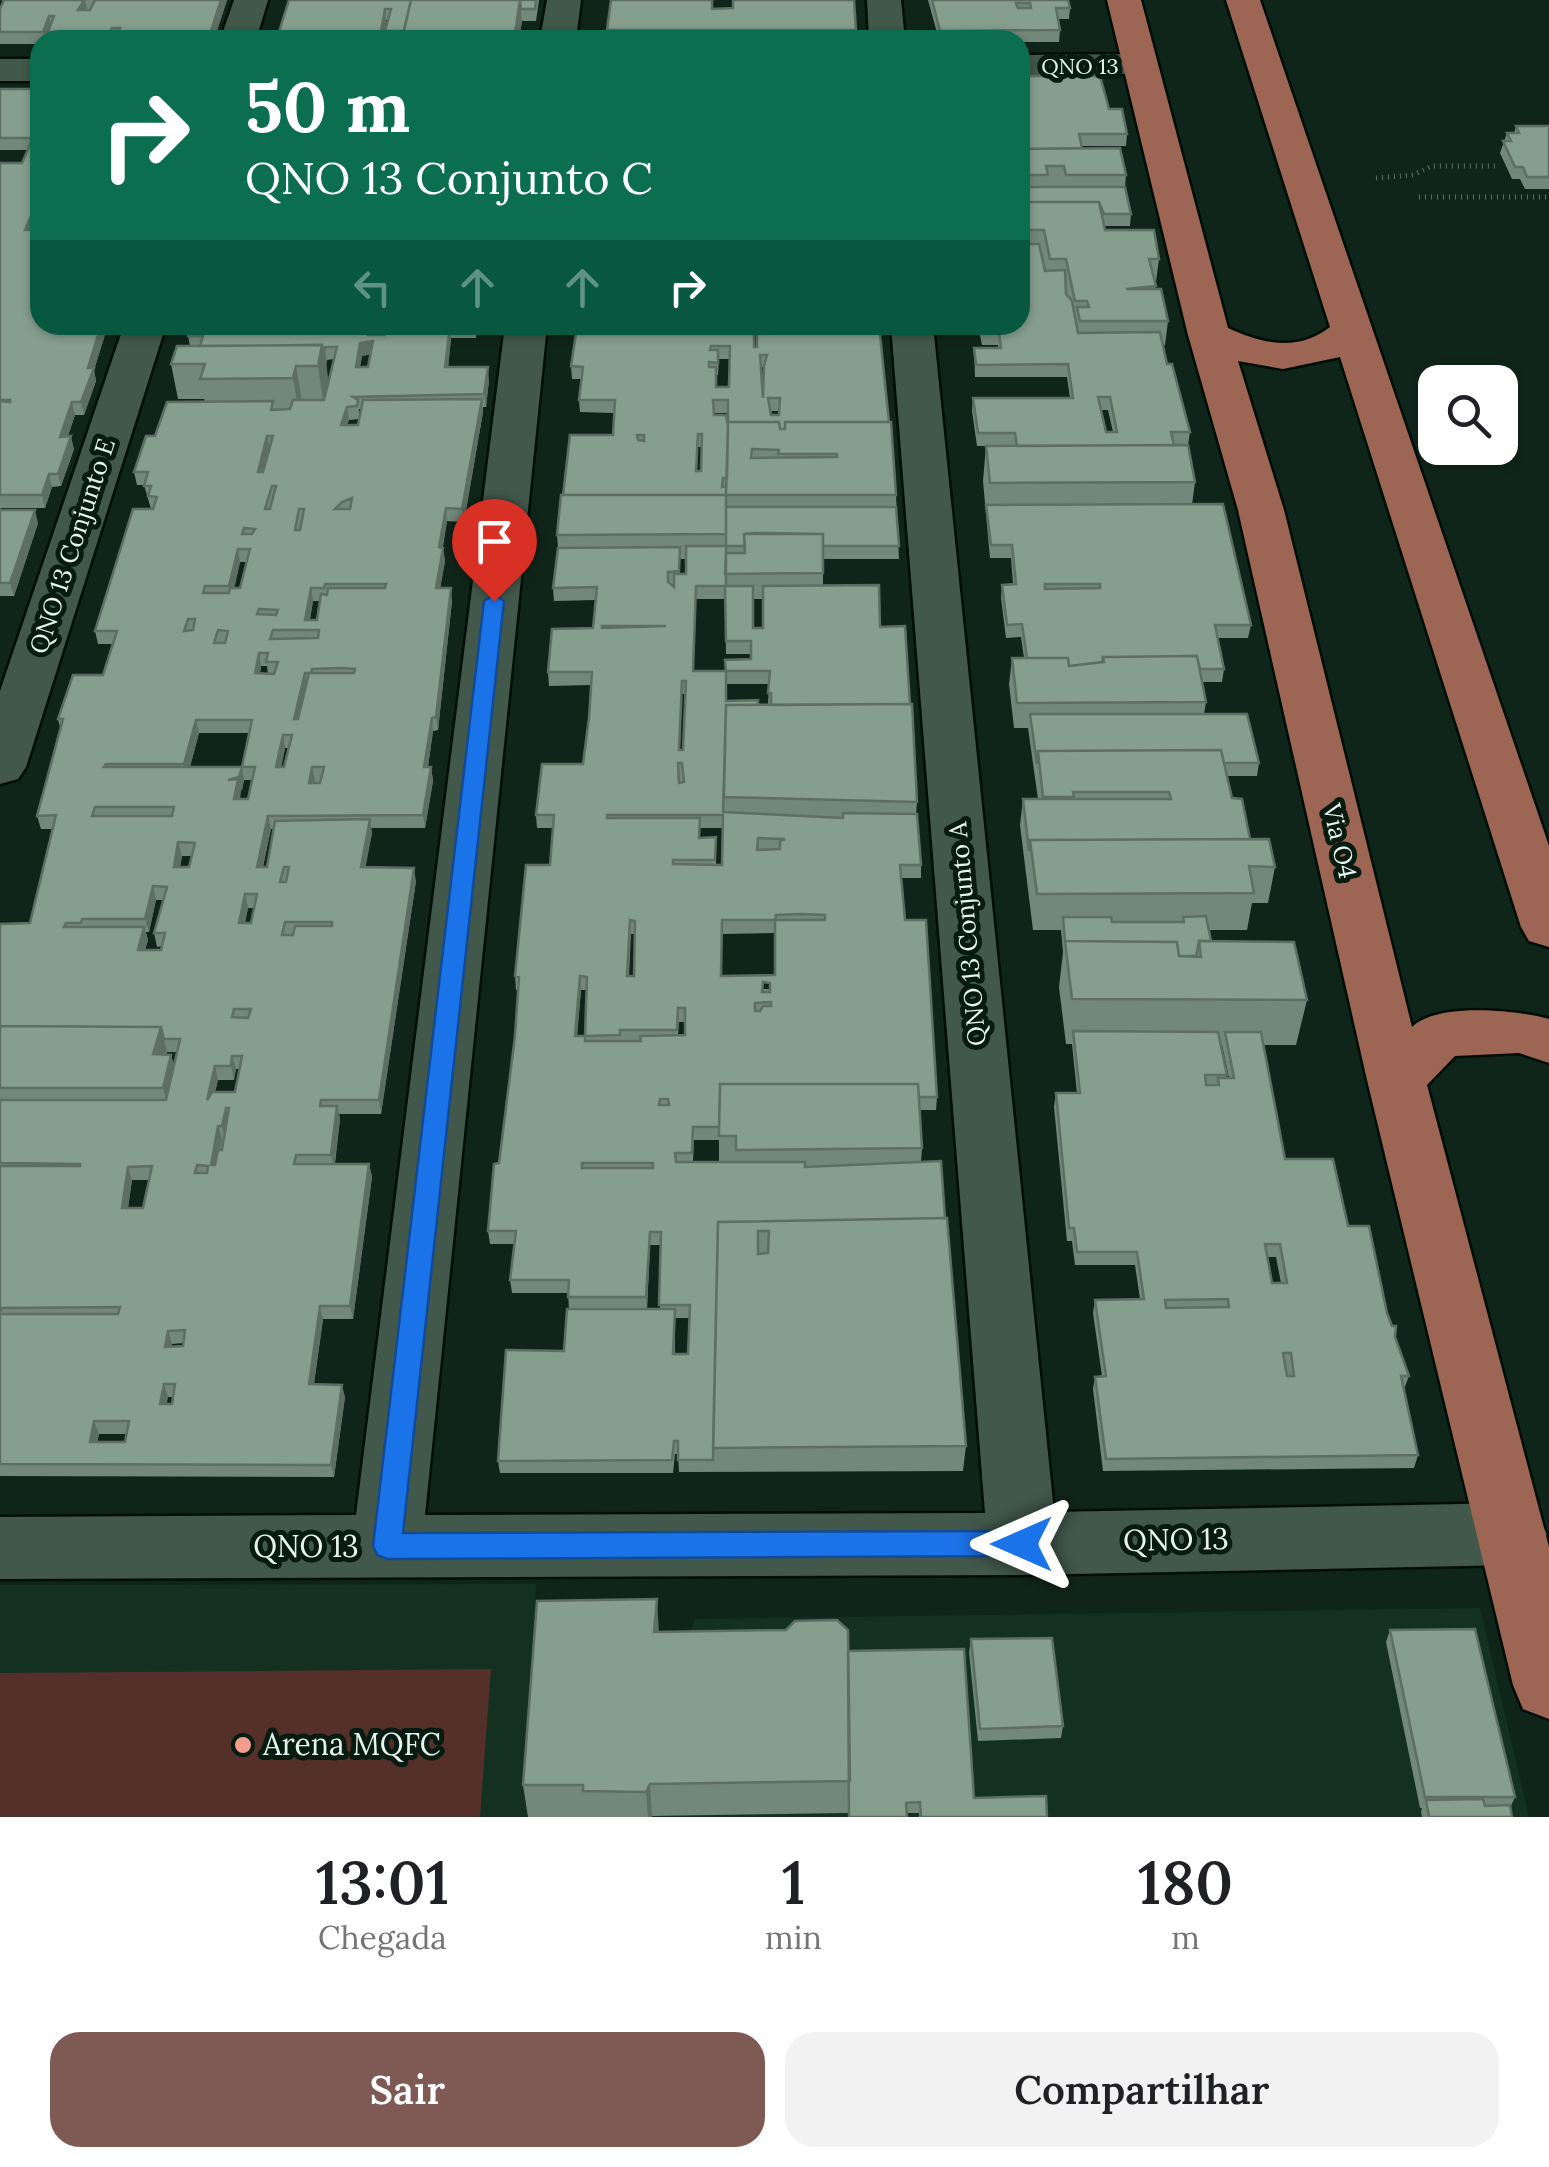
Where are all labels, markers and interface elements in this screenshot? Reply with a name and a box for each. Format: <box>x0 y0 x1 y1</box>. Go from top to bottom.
street label: QNO 13 <box>1041 52 1119 80</box>
text: 50 m <box>245 62 410 151</box>
icon: right <box>80 70 210 200</box>
text: QNO 13 Conjunto C <box>245 149 653 206</box>
icon: left <box>345 260 400 315</box>
icon: ahead <box>450 260 505 315</box>
icon: ahead <box>555 260 610 315</box>
icon: right <box>660 260 715 315</box>
map controls <box>1418 365 1518 465</box>
button: search <box>1418 365 1518 465</box>
street label: QNO 13 Conjunto E <box>22 434 122 658</box>
pin <box>452 499 537 602</box>
icon: arrive <box>467 514 522 569</box>
street label: Via O4 <box>1316 799 1364 882</box>
street label: QNO 13 Conjunto A <box>941 820 993 1047</box>
position arrow <box>970 1492 1074 1596</box>
street label: QNO 13 <box>1123 1519 1229 1559</box>
street label: QNO 13 <box>253 1527 359 1565</box>
place label: Arena MQFC <box>262 1725 441 1763</box>
marker: Arena MQFC <box>232 1734 254 1756</box>
text: 13:01 <box>316 1844 449 1920</box>
text: 1 <box>782 1844 805 1920</box>
text: 180 <box>1138 1844 1233 1920</box>
text: Chegada <box>318 1917 447 1958</box>
text: min <box>765 1917 822 1958</box>
text: m <box>1171 1917 1200 1958</box>
button: Sair <box>50 2032 765 2147</box>
button: Compartilhar <box>785 2032 1499 2147</box>

